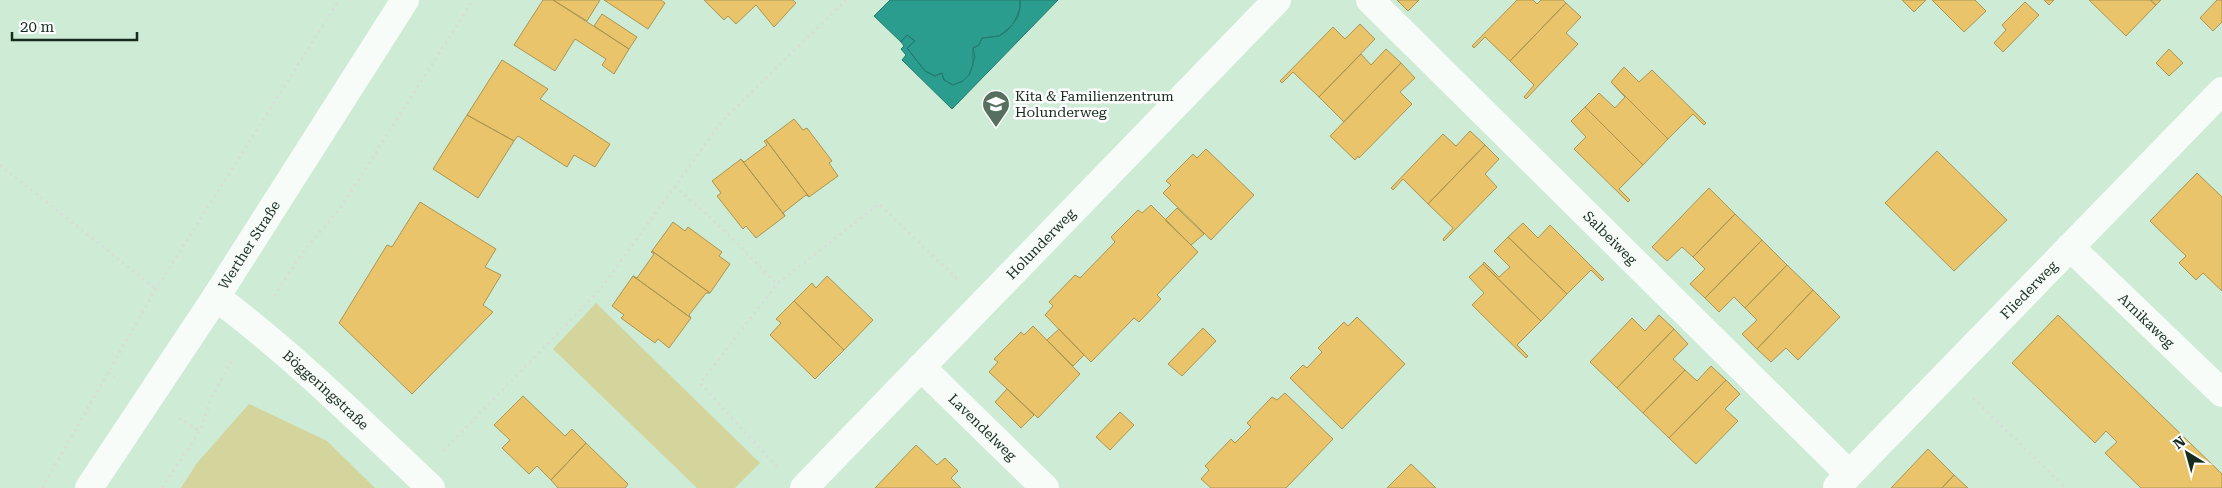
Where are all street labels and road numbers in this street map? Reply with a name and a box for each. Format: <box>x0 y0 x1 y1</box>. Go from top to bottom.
street label: Werther Straße <box>215 197 283 292</box>
street label: Holunderweg <box>1003 205 1078 282</box>
street label: Salbeiweg <box>1580 208 1640 268</box>
street label: Fliederweg <box>1997 257 2060 322</box>
street label: Arnikaweg <box>2115 290 2178 351</box>
street label: Böggeringstraße <box>280 347 372 433</box>
street label: Lavendelweg <box>945 390 1020 464</box>

